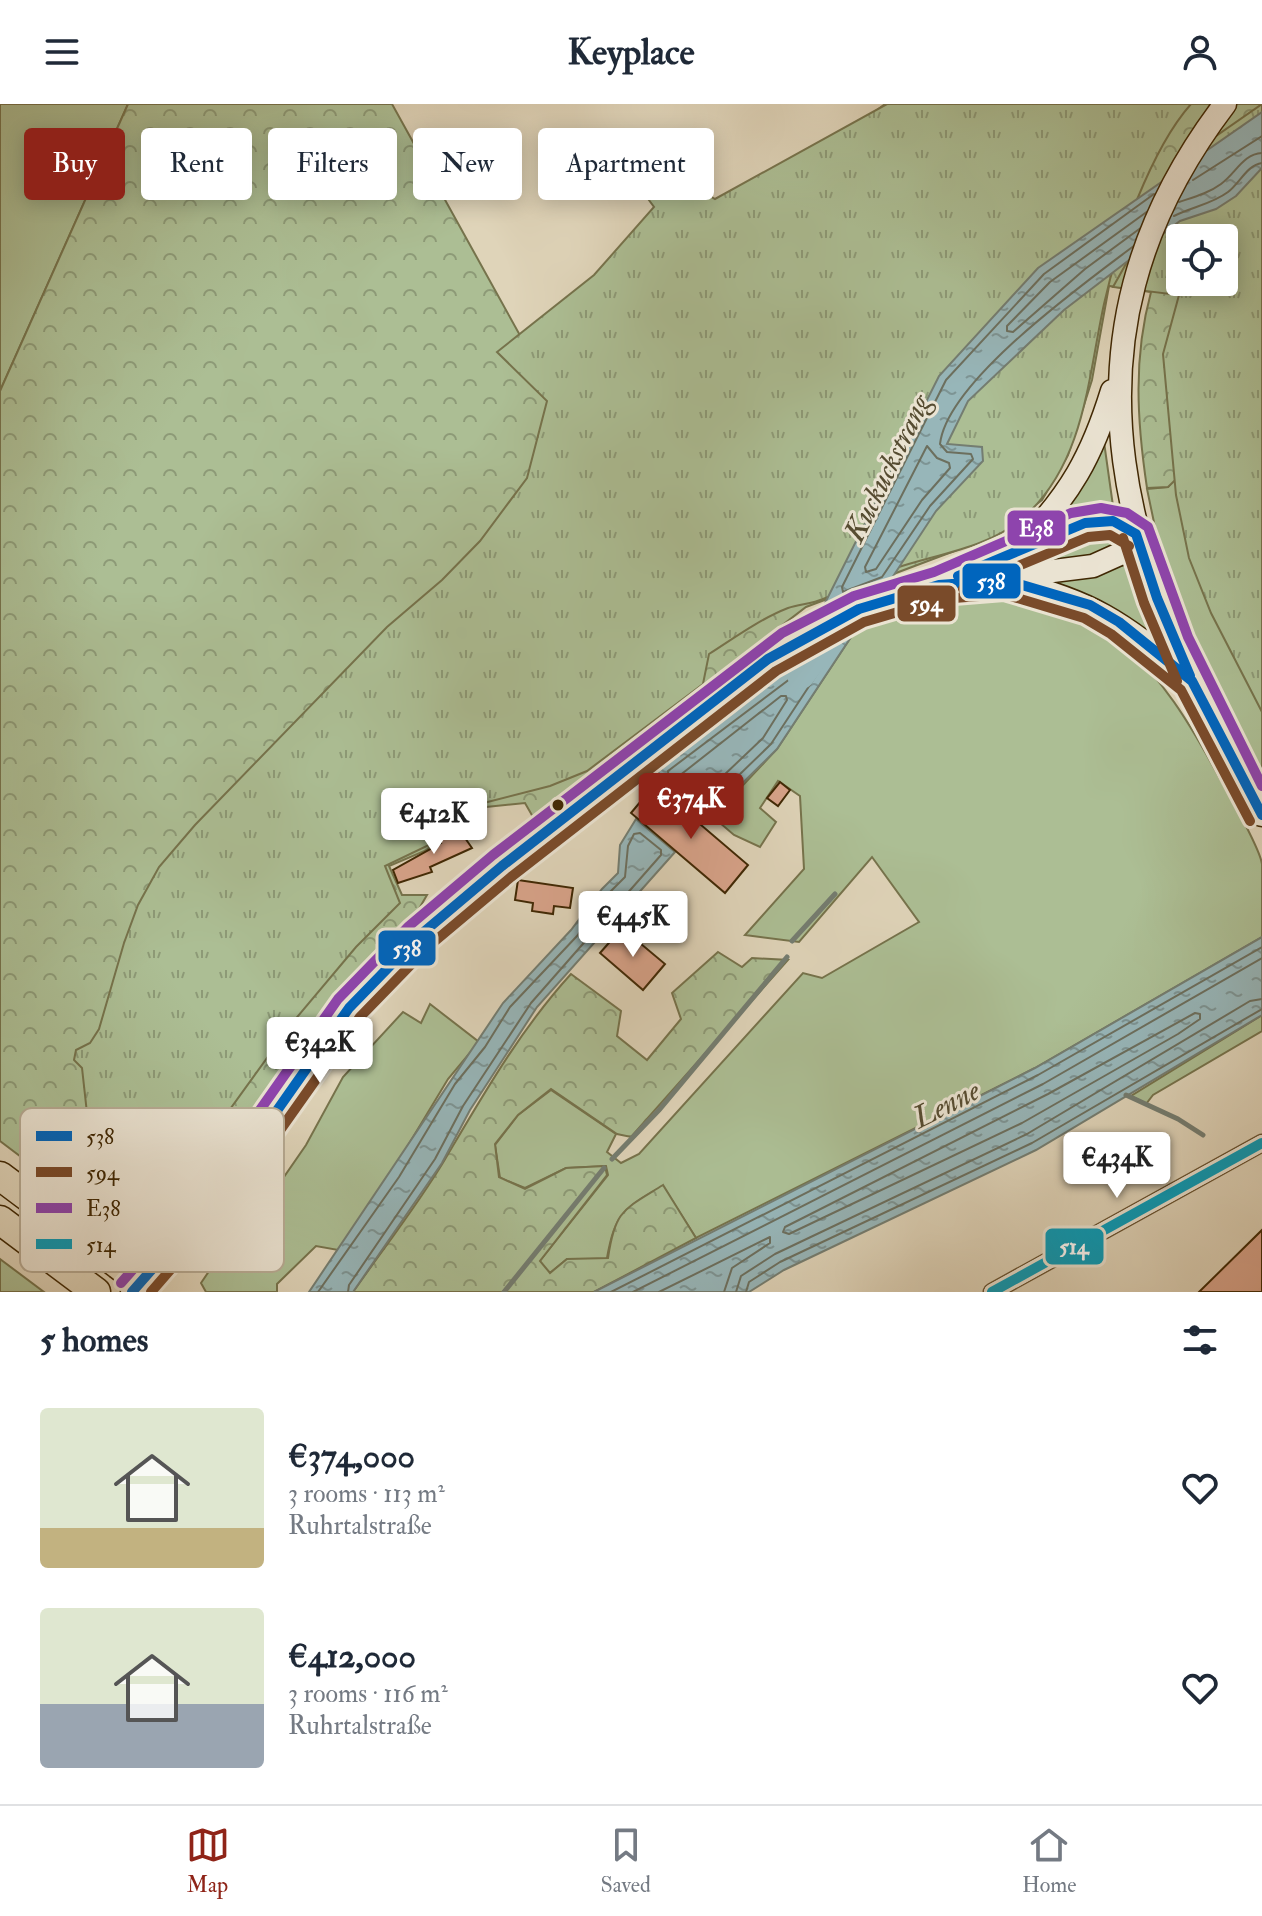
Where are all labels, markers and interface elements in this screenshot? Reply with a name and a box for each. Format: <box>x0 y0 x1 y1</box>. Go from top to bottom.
icon: menu <box>40 30 84 74</box>
text: Keyplace <box>567 30 695 75</box>
icon: person <box>1178 30 1222 74</box>
chip: Buy <box>24 128 125 200</box>
chip: Rent <box>141 128 252 200</box>
chip: Filters <box>268 128 397 200</box>
chip: New <box>413 128 522 200</box>
chip: Apartment <box>538 128 714 200</box>
map controls <box>1166 224 1238 296</box>
button: locate <box>1166 224 1238 296</box>
water label: Kuckuckstrang <box>835 387 940 550</box>
line badge: E38 <box>1006 509 1067 547</box>
text: E38 <box>1019 515 1054 543</box>
line badge: 538 <box>961 562 1022 600</box>
text: 538 <box>977 568 1006 596</box>
line badge: 594 <box>896 584 957 623</box>
text: 594 <box>910 590 945 618</box>
pin: €374K <box>635 773 747 841</box>
text: €374K <box>657 783 725 815</box>
pin: €412K <box>378 788 490 856</box>
unlabelled marker <box>550 797 566 813</box>
text: €412K <box>399 798 469 830</box>
pin: €445K <box>577 891 689 959</box>
text: €445K <box>597 901 669 933</box>
line badge: 538 <box>377 929 437 967</box>
text: 538 <box>393 935 422 963</box>
pin: €342K <box>264 1017 376 1085</box>
text: €342K <box>285 1027 355 1059</box>
water label: Lenne <box>906 1072 987 1137</box>
legend <box>20 1108 284 1272</box>
text: 538 <box>86 1123 114 1151</box>
pin: €434K <box>1061 1132 1173 1200</box>
text: €434K <box>1081 1142 1153 1174</box>
text: 594 <box>86 1159 120 1187</box>
text: E38 <box>86 1195 121 1223</box>
line badge: 514 <box>1044 1227 1105 1266</box>
text: 514 <box>86 1231 117 1259</box>
text: 514 <box>1059 1233 1091 1261</box>
icon: filters <box>1178 1318 1222 1362</box>
text: 5 homes <box>40 1319 148 1362</box>
text: €374,000 <box>288 1435 415 1478</box>
icon: home <box>104 1440 200 1536</box>
icon: heart <box>1178 1466 1222 1510</box>
text: 3 rooms · 113 m² <box>288 1478 445 1510</box>
text: Ruhrtalstraße <box>288 1510 432 1542</box>
text: €412,000 <box>288 1635 416 1678</box>
icon: home <box>104 1640 200 1736</box>
icon: heart <box>1178 1666 1222 1710</box>
text: 3 rooms · 116 m² <box>288 1678 448 1710</box>
text: Ruhrtalstraße <box>288 1710 432 1742</box>
tab: Map <box>186 1823 230 1899</box>
tab: Saved <box>601 1823 651 1899</box>
tab: Home <box>1022 1823 1076 1899</box>

